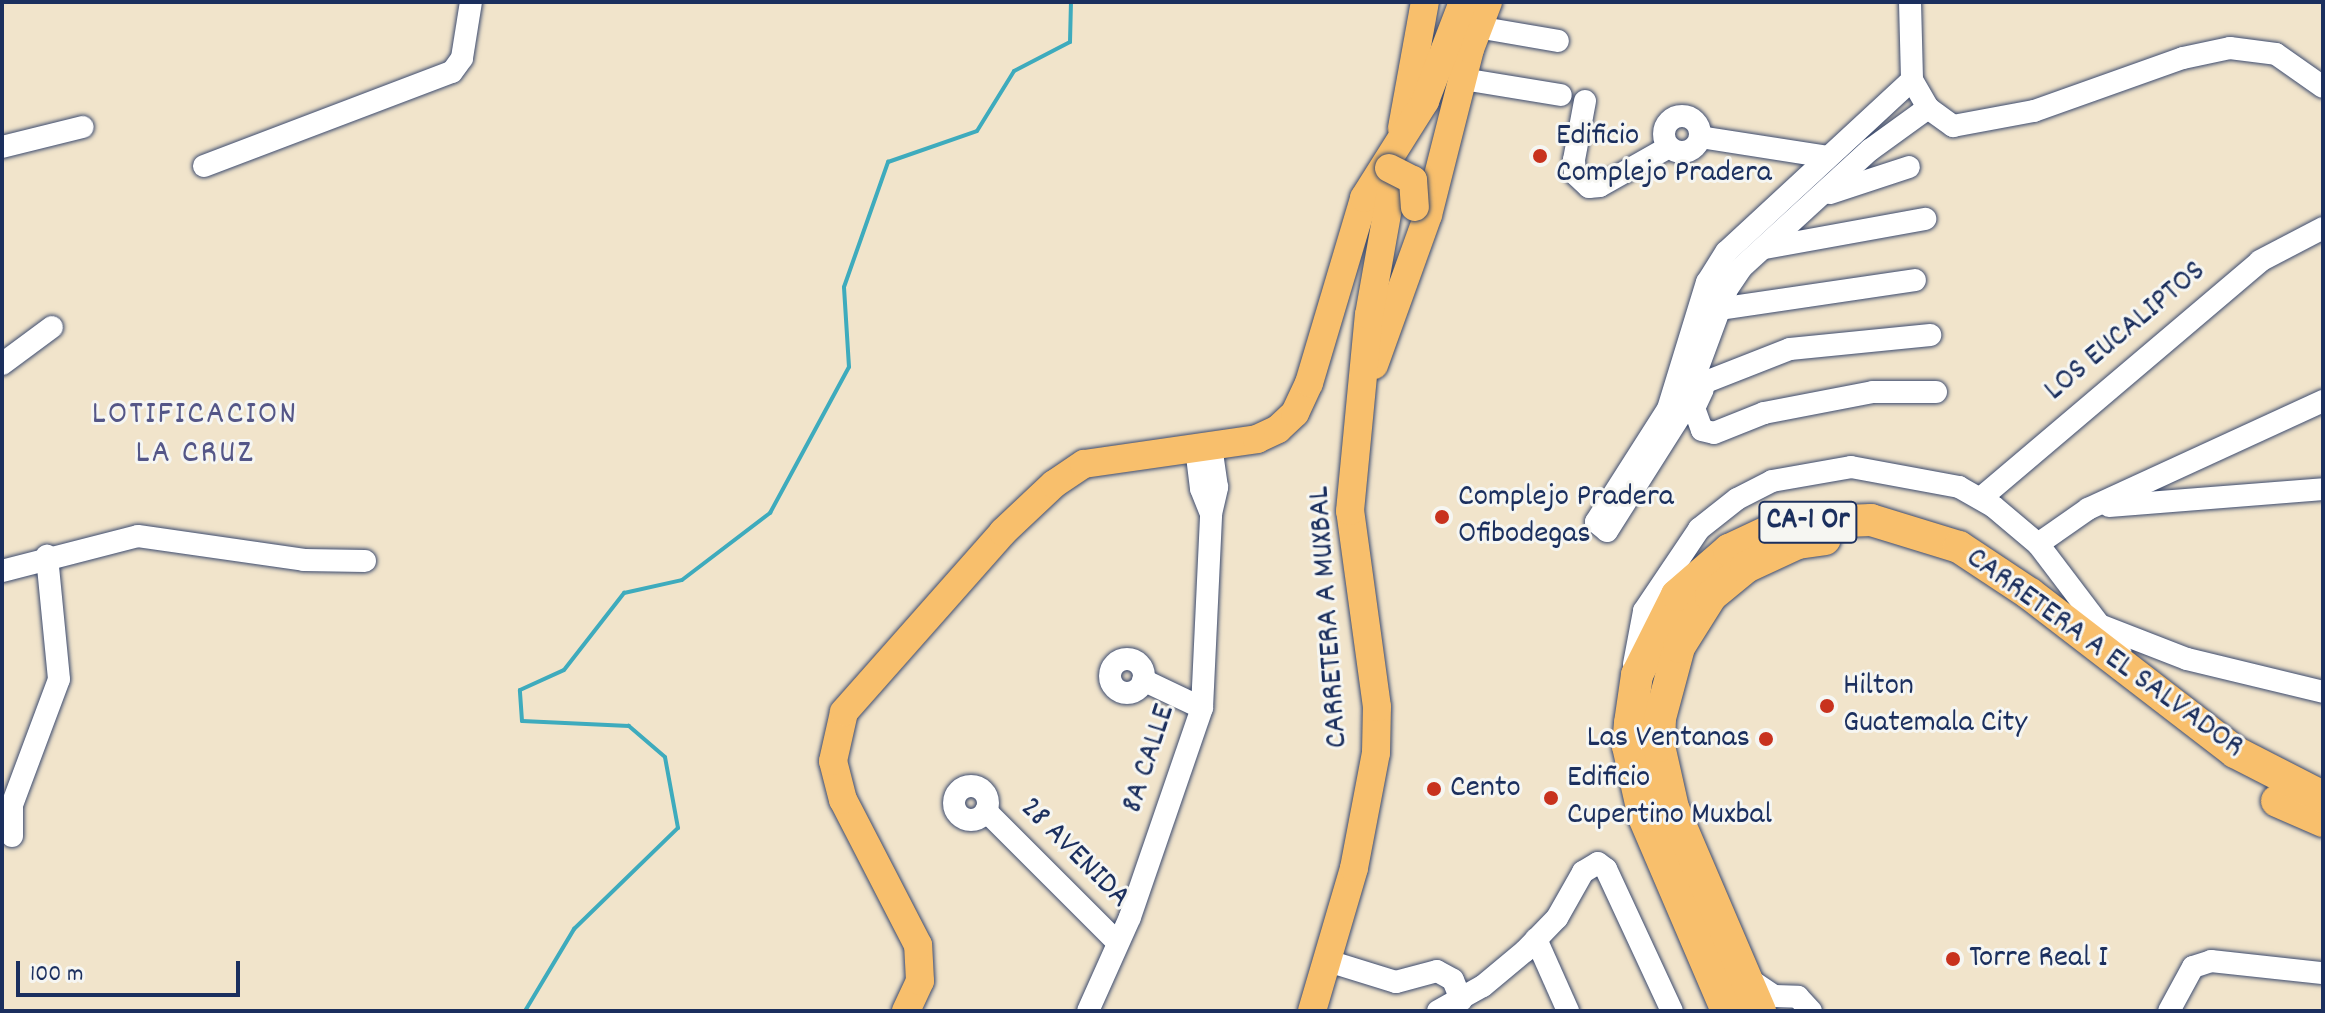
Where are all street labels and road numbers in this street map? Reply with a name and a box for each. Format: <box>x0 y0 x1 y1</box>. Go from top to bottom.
street label: LOS EUCALIPTOS <box>2037 253 2215 411</box>
street label: CARRETERA A MUXBAL <box>1302 485 1358 749</box>
road number: CA-1 Or <box>1758 496 1858 548</box>
street label: CARRETERA A EL SALVADOR <box>1957 540 2251 768</box>
street label: 8A CALLE <box>1114 700 1186 818</box>
street label: 28 AVENIDA <box>1010 790 1138 918</box>

